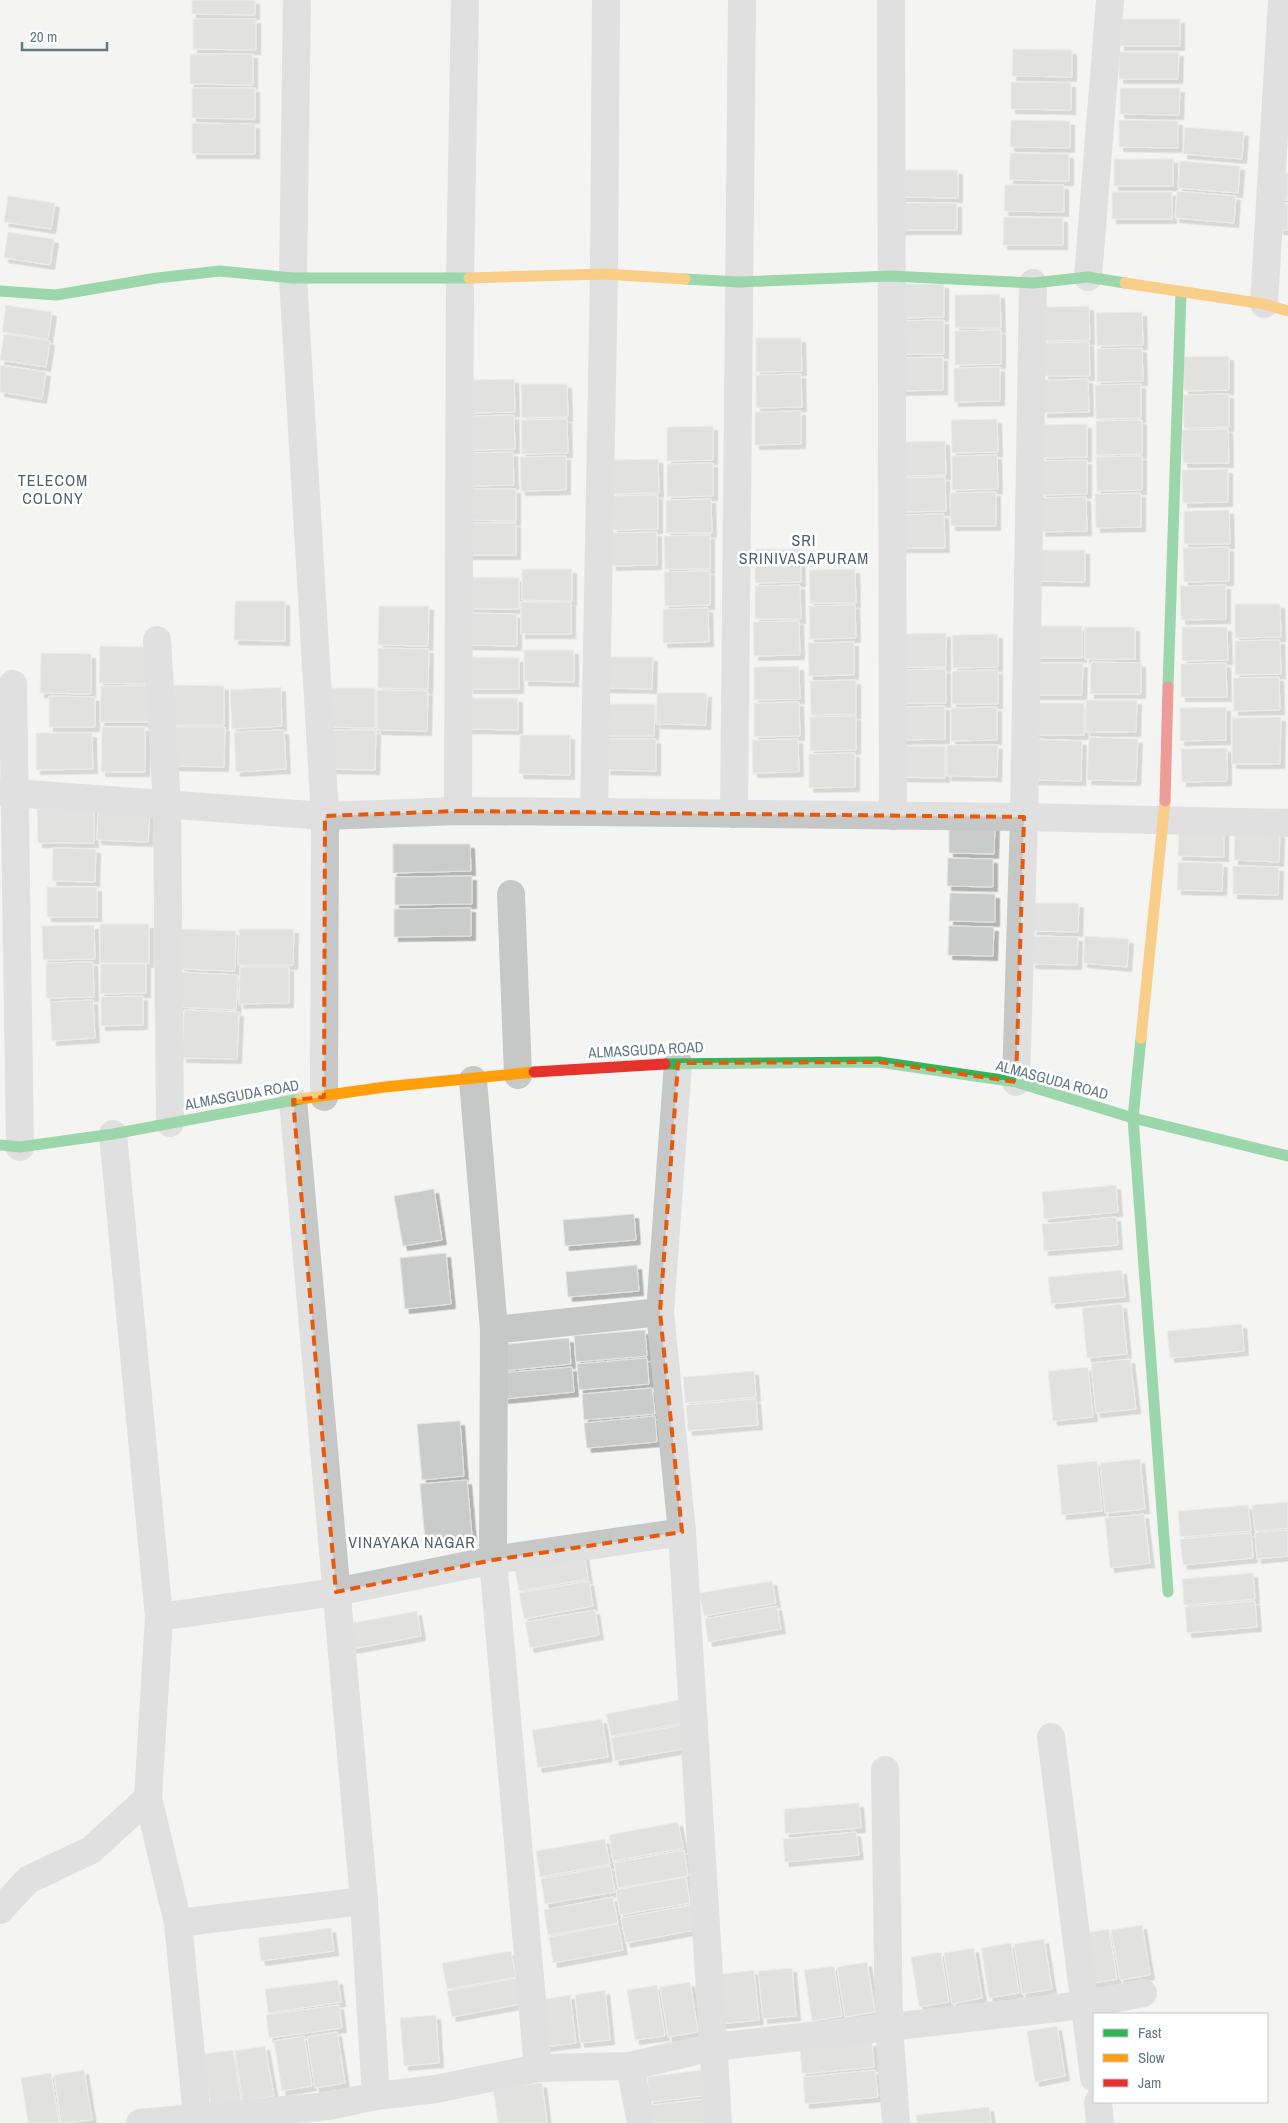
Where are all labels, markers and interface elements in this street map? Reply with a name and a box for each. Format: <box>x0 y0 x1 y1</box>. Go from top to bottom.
scale bar <box>22 20 108 52</box>
text: 20 m <box>30 26 57 47</box>
district label: TELECOM COLONY <box>18 469 88 509</box>
district label: SRI SRINIVASAPURAM <box>739 529 869 569</box>
street label: ALMASGUDA ROAD <box>587 1036 704 1063</box>
street label: ALMASGUDA ROAD <box>993 1054 1111 1105</box>
street label: ALMASGUDA ROAD <box>182 1074 301 1115</box>
district label: VINAYAKA NAGAR <box>348 1531 476 1553</box>
legend <box>1093 2013 1268 2103</box>
text: Fast <box>1138 2022 1162 2043</box>
text: Slow <box>1138 2047 1165 2068</box>
text: Jam <box>1138 2072 1161 2093</box>

